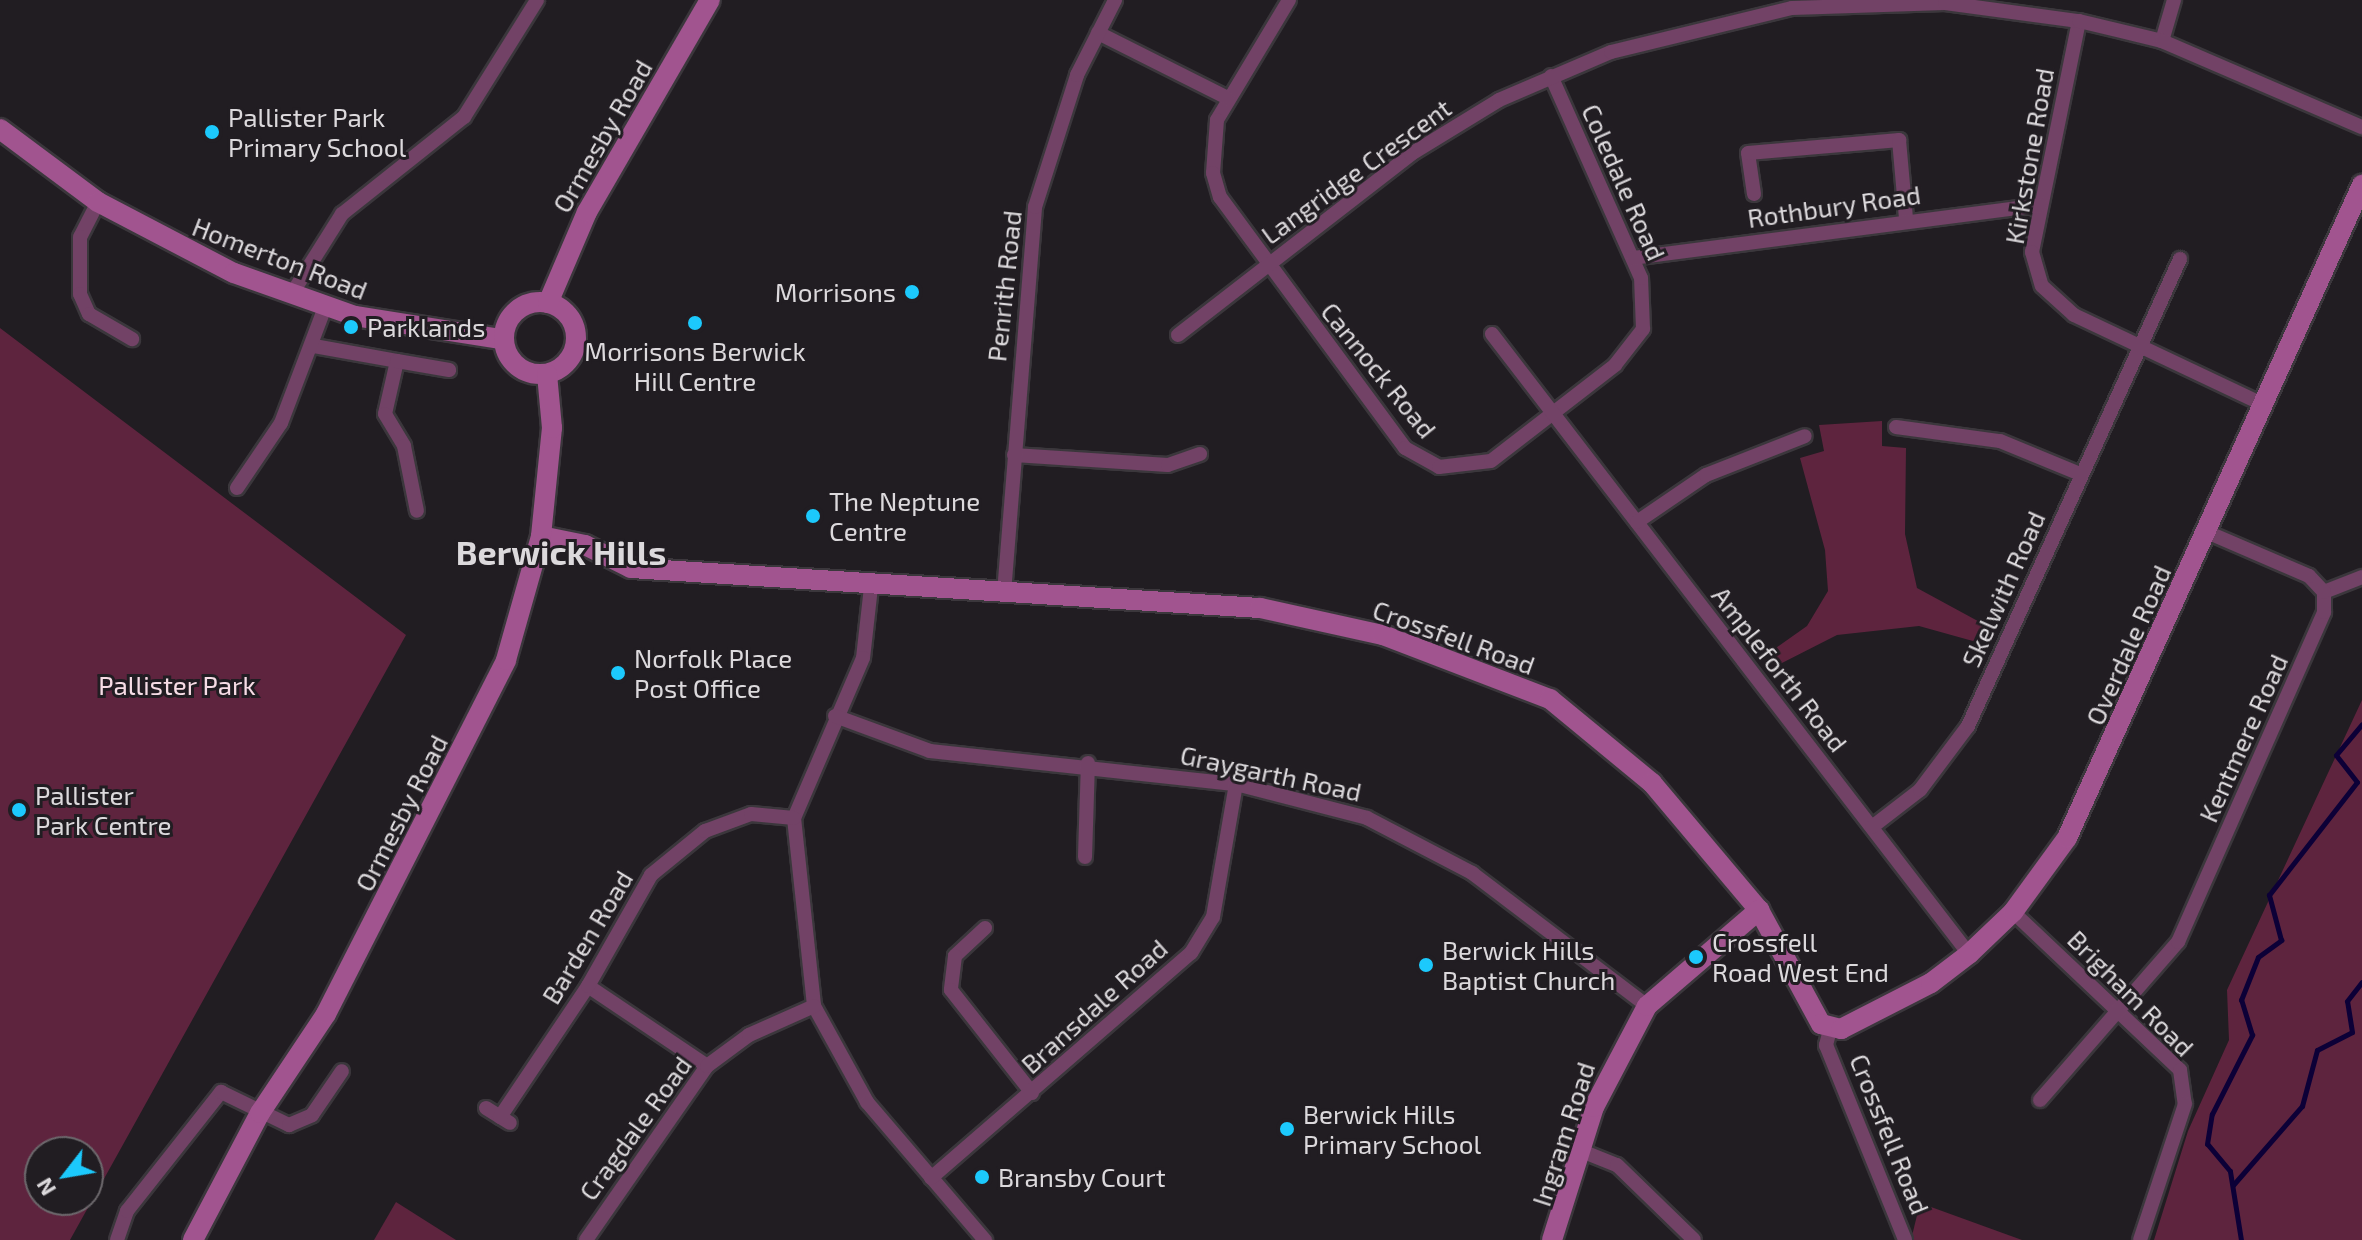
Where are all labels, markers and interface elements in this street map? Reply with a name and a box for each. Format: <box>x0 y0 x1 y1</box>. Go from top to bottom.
street label: Ormesby Road <box>546 54 658 218</box>
street label: Kirkstone Road <box>1998 66 2060 246</box>
street label: Langridge Crescent <box>1255 92 1457 250</box>
street label: Coledale Road <box>1576 99 1672 265</box>
place label: Pallister Park Primary School <box>228 101 407 162</box>
marker: Pallister Park Primary School <box>203 123 221 141</box>
street label: Rothbury Road <box>1745 178 1923 234</box>
street label: Penrith Road <box>981 209 1027 363</box>
street label: Homerton Road <box>188 210 372 306</box>
place label: Morrisons <box>775 276 896 308</box>
marker: Morrisons <box>903 283 921 301</box>
street label: Cannock Road <box>1315 296 1443 444</box>
place label: Parklands <box>367 311 485 343</box>
marker: Morrisons Berwick Hill Centre <box>686 314 704 332</box>
marker: Parklands <box>342 318 360 336</box>
place label: Morrisons Berwick Hill Centre <box>584 335 806 396</box>
place label: The Neptune Centre <box>829 485 980 546</box>
street label: Skelwith Road <box>1955 506 2051 672</box>
marker: The Neptune Centre <box>804 507 822 525</box>
district label: Berwick Hills <box>456 532 666 572</box>
street label: Overdale Road <box>2079 560 2177 730</box>
street label: Ampleforth Road <box>1706 580 1854 758</box>
street label: Crossfell Road <box>1368 593 1540 681</box>
place label: Norfolk Place Post Office <box>634 642 793 704</box>
street label: Kentmere Road <box>2192 649 2294 827</box>
marker: Norfolk Place Post Office <box>609 664 627 682</box>
park label: Pallister Park <box>98 669 256 701</box>
street label: Ormesby Road <box>348 729 454 897</box>
street label: Graygarth Road <box>1178 739 1364 807</box>
place label: Pallister Park Centre <box>35 779 172 840</box>
marker: Pallister Park Centre <box>10 801 28 819</box>
street label: Barden Road <box>535 865 639 1009</box>
street label: Brigham Road <box>2062 924 2200 1062</box>
place label: Crossfell Road West End <box>1712 926 1889 988</box>
street label: Bransdale Road <box>1015 932 1173 1080</box>
place label: Berwick Hills Baptist Church <box>1442 934 1615 996</box>
marker: Crossfell Road West End <box>1687 948 1705 966</box>
marker: Berwick Hills Baptist Church <box>1417 956 1435 974</box>
street label: Crossfell Road <box>1844 1049 1936 1219</box>
street label: Cragdale Road <box>572 1050 698 1206</box>
street label: Ingram Road <box>1525 1058 1601 1210</box>
place label: Berwick Hills Primary School <box>1303 1098 1482 1160</box>
marker: Berwick Hills Primary School <box>1278 1120 1296 1138</box>
north arrow <box>24 1136 104 1216</box>
place label: Bransby Court <box>998 1161 1166 1193</box>
marker: Bransby Court <box>973 1168 991 1186</box>
text: N <box>30 1174 60 1201</box>

